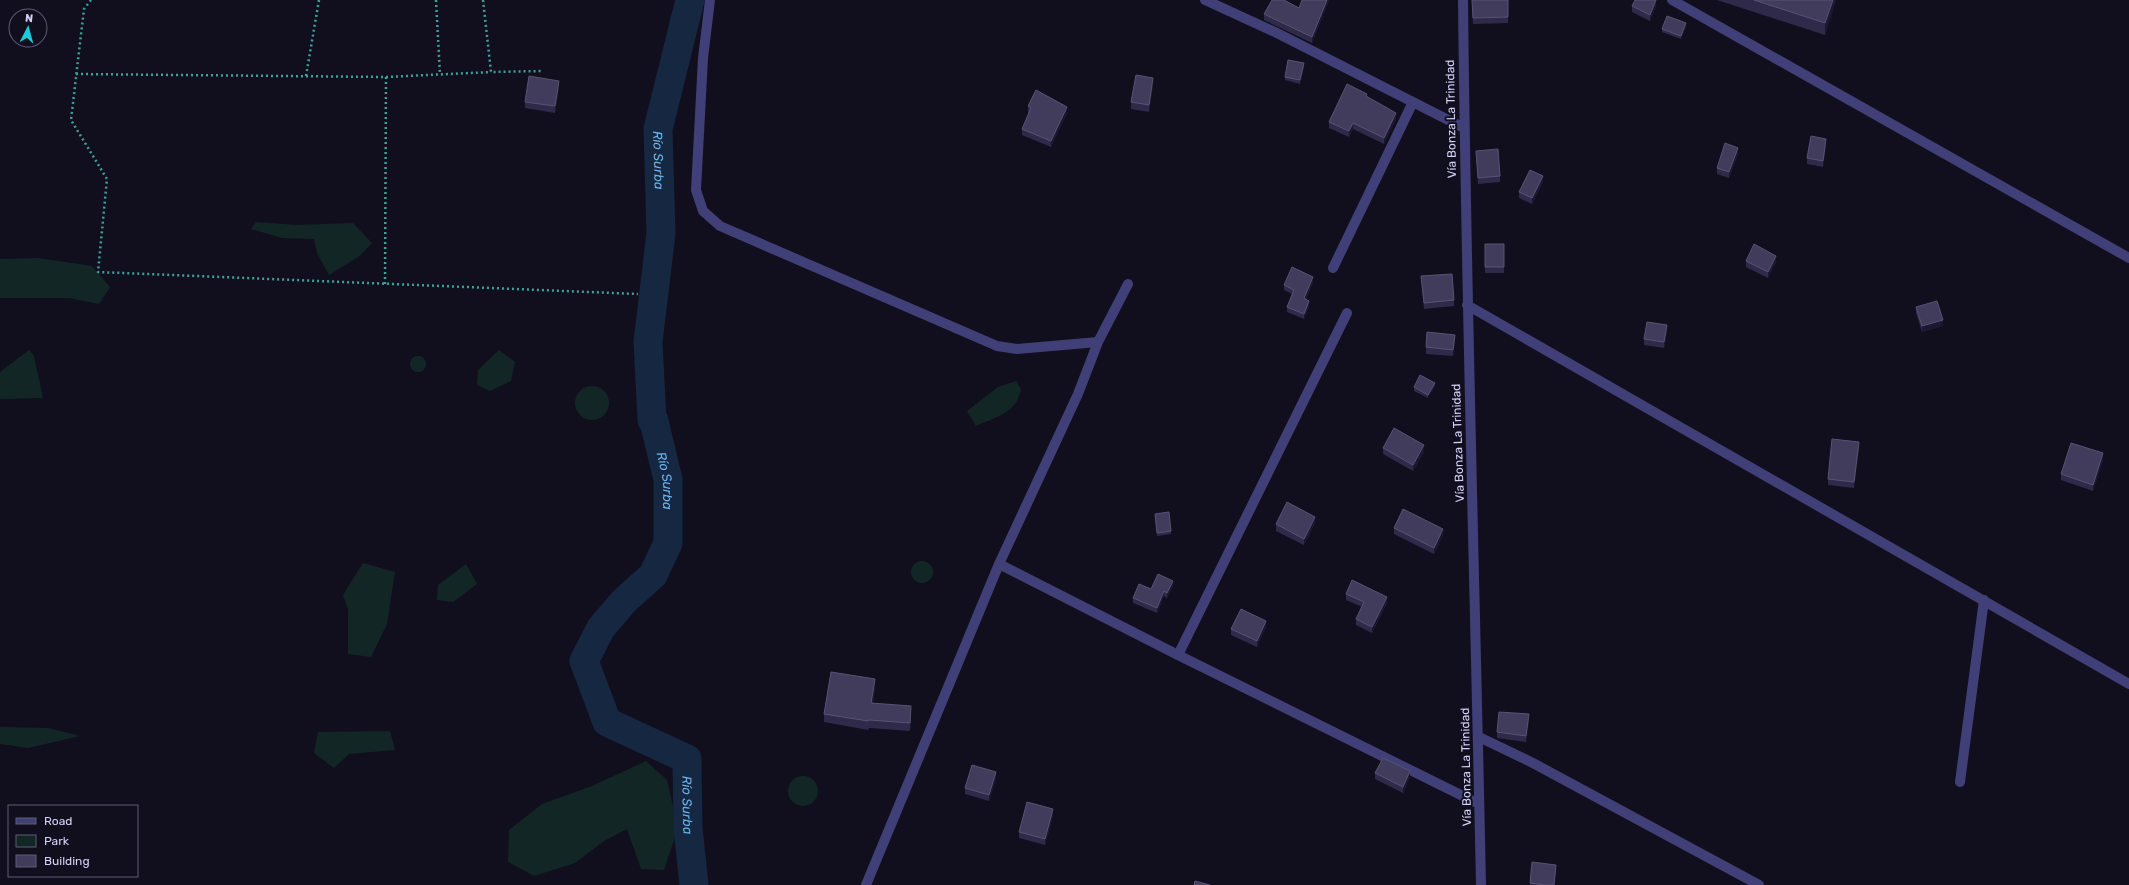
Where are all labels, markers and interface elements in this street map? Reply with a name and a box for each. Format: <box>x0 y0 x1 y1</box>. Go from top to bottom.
north arrow <box>8 8 48 48</box>
text: N <box>24 12 34 25</box>
street label: Vía Bonza La Trinidad <box>1443 60 1459 178</box>
water label: Río Surba <box>650 131 667 190</box>
street label: Vía Bonza La Trinidad <box>1449 383 1467 503</box>
water label: Río Surba <box>654 450 675 510</box>
street label: Vía Bonza La Trinidad <box>1458 708 1474 826</box>
water label: Río Surba <box>679 776 696 836</box>
legend <box>8 805 138 877</box>
text: Road <box>44 814 72 828</box>
text: Park <box>44 834 70 848</box>
text: Building <box>44 854 90 868</box>

